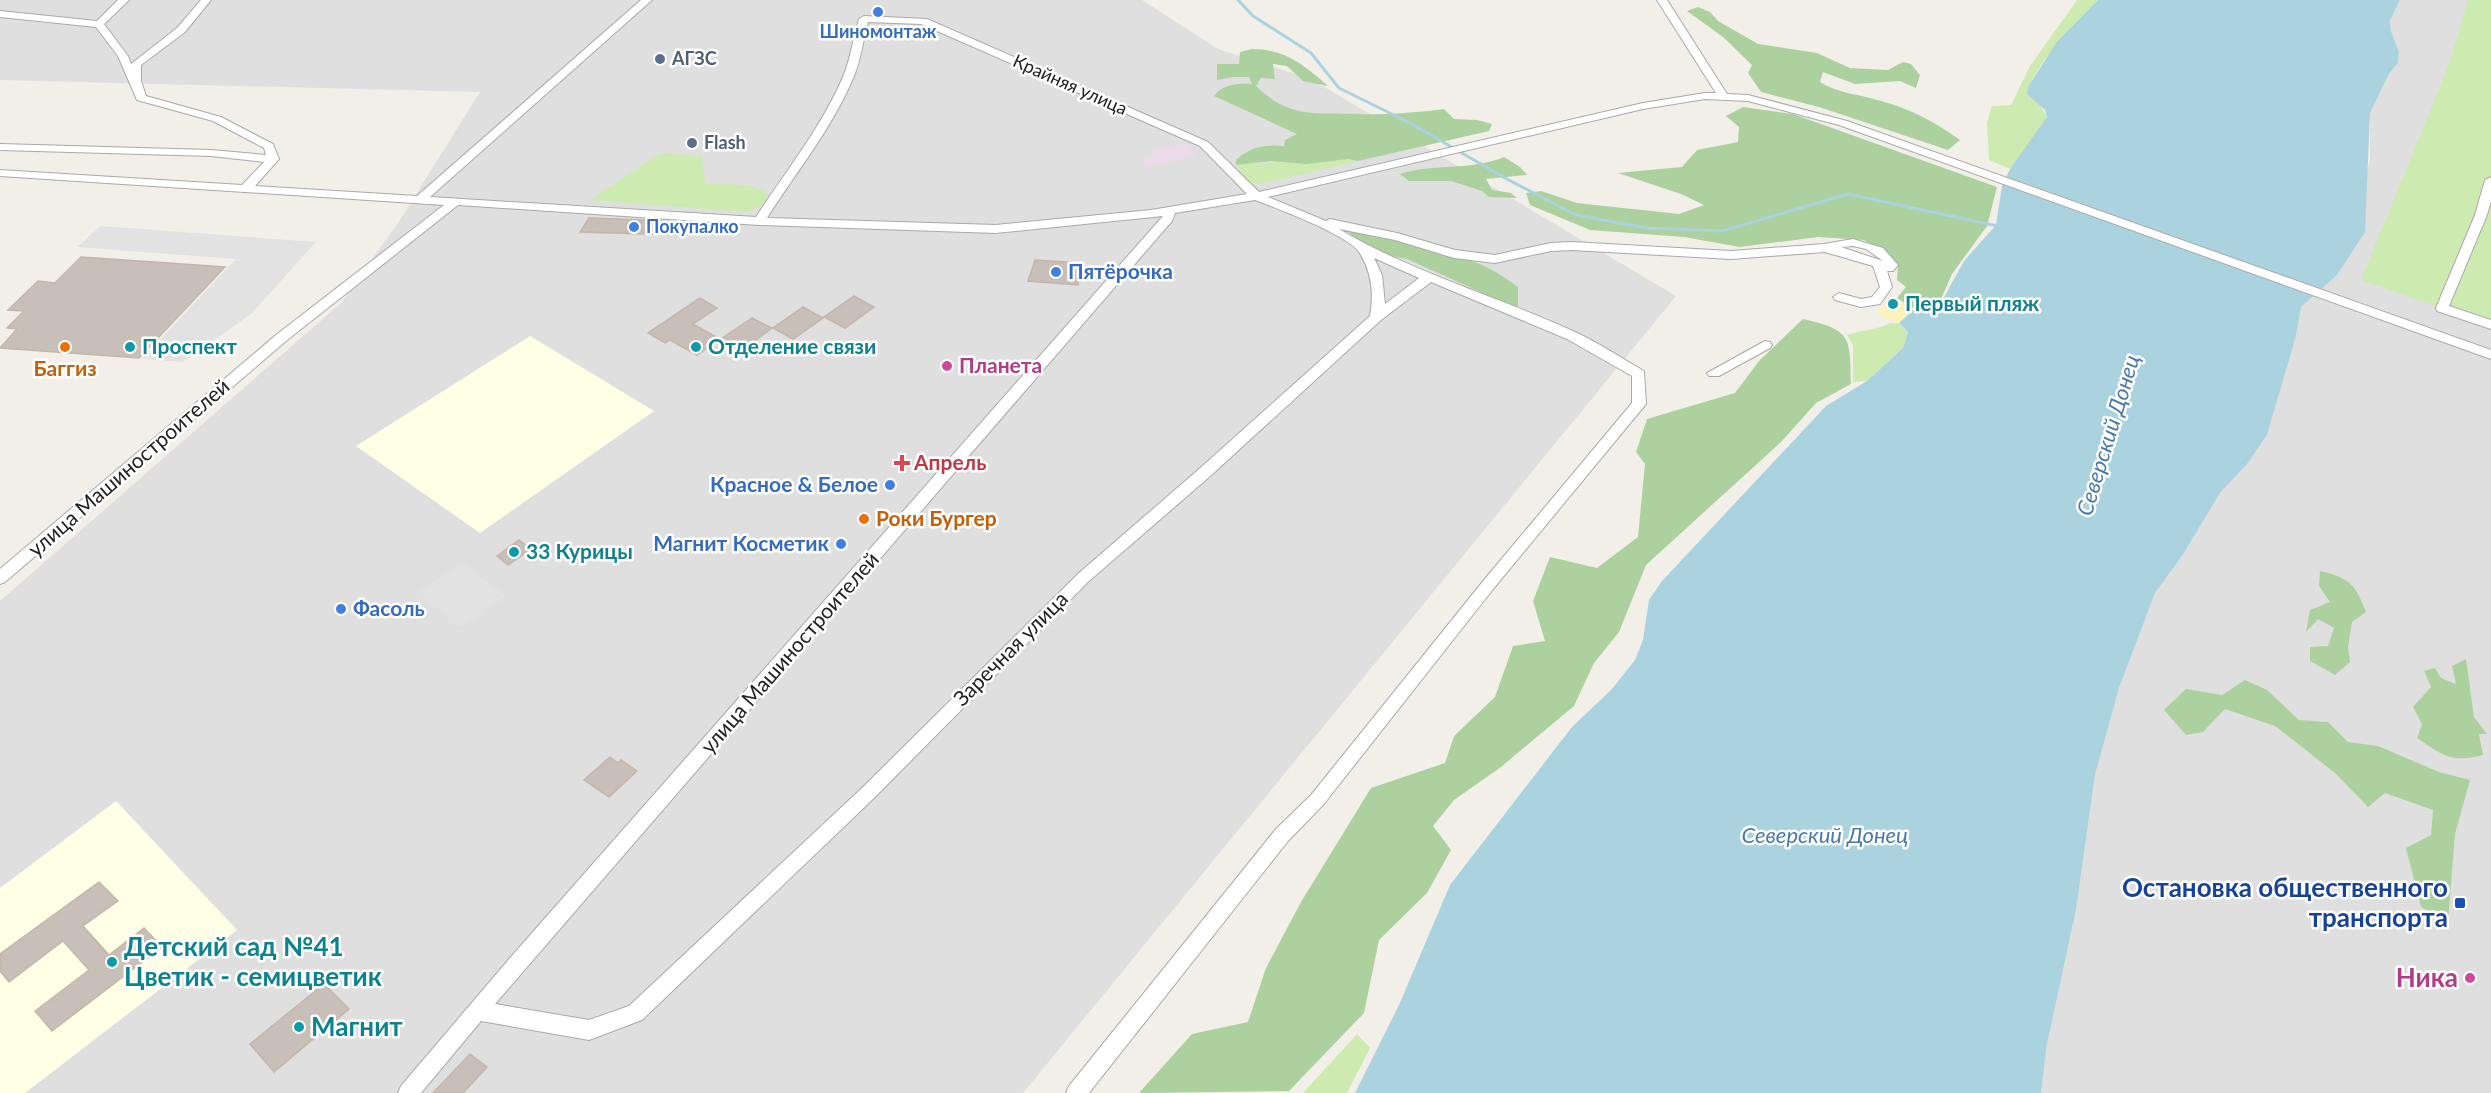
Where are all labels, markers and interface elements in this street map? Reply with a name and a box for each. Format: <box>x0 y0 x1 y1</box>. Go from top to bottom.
marker: Шиномонтаж <box>871 5 885 19</box>
place label: Шиномонтаж <box>819 20 937 42</box>
place label: АГЗС <box>671 47 717 69</box>
street label: Крайняя улица <box>1010 49 1131 119</box>
marker: АГЗС <box>653 52 667 66</box>
place label: Flash <box>704 131 746 153</box>
marker: Flash <box>685 136 699 150</box>
place label: Покупалко <box>646 215 739 237</box>
marker: Покупалко <box>627 220 641 234</box>
place label: Пятёрочка <box>1068 258 1173 283</box>
marker: Пятёрочка <box>1049 265 1063 279</box>
place label: Первый пляж <box>1905 290 2039 315</box>
marker: Первый пляж <box>1886 297 1900 311</box>
place label: Проспект <box>142 333 237 358</box>
place label: Отделение связи <box>708 333 876 358</box>
marker: Баггиз <box>58 340 72 354</box>
marker: Проспект <box>123 340 137 354</box>
marker: Отделение связи <box>689 340 703 354</box>
water label: Северский Донец <box>2070 351 2145 519</box>
place label: Планета <box>959 352 1042 377</box>
place label: Баггиз <box>33 355 97 380</box>
marker: Планета <box>940 359 954 373</box>
street label: улица Машиностроителей <box>22 373 234 561</box>
place label: Апрель <box>913 449 986 474</box>
marker: Апрель <box>895 456 909 470</box>
place label: Красное & Белое <box>710 471 878 496</box>
marker: Красное & Белое <box>883 478 897 492</box>
place label: Роки Бургер <box>876 505 997 530</box>
marker: Роки Бургер <box>857 512 871 526</box>
place label: Магнит Косметик <box>653 530 830 555</box>
marker: Магнит Косметик <box>834 537 848 551</box>
place label: 33 Курицы <box>526 538 633 563</box>
marker: 33 Курицы <box>507 545 521 559</box>
street label: улица Машиностроителей <box>695 546 883 758</box>
street label: Заречная улица <box>948 586 1072 710</box>
place label: Фасоль <box>353 595 425 620</box>
marker: Фасоль <box>334 602 348 616</box>
water label: Северский Донец <box>1742 821 1908 848</box>
place label: Остановка общественного транспорта <box>2122 871 2448 933</box>
marker: Остановка общественного транспорта <box>2453 896 2467 910</box>
place label: Детский сад №41 Цветик - семицветик <box>124 930 382 992</box>
marker: Детский сад №41 Цветик - семицветик <box>105 955 119 969</box>
place label: Ника <box>2396 961 2458 993</box>
marker: Ника <box>2463 971 2477 985</box>
place label: Магнит <box>311 1010 403 1042</box>
marker: Магнит <box>292 1020 306 1034</box>

